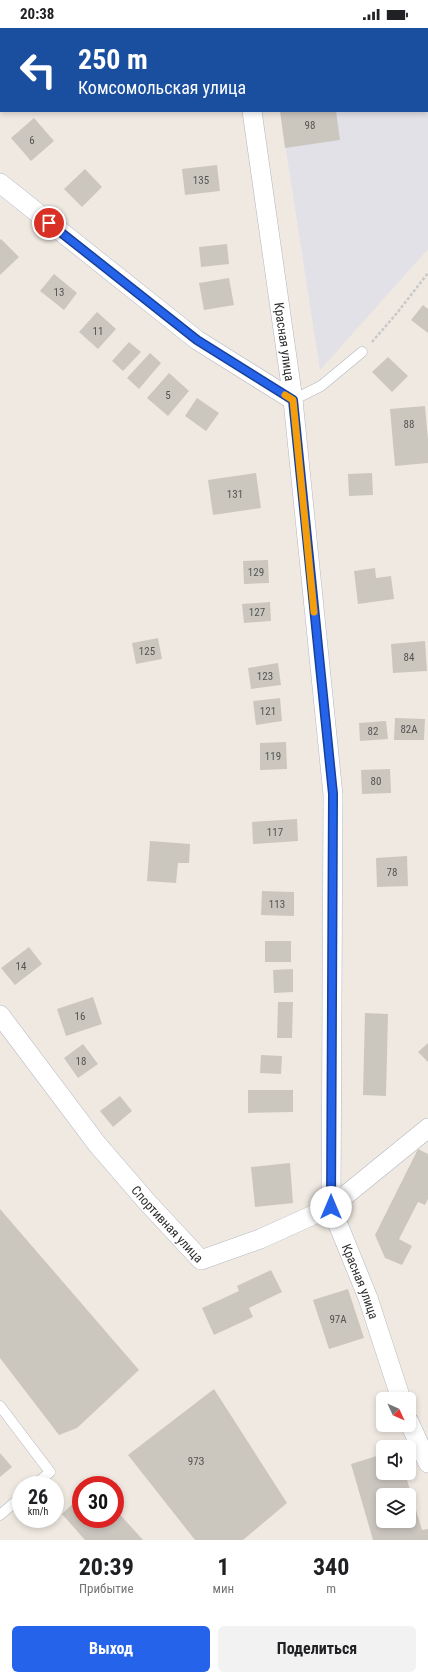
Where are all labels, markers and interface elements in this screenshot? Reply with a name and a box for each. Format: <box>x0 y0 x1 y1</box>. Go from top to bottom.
text: 20:38 <box>20 5 54 23</box>
text: 250 m <box>78 43 148 76</box>
icon: left <box>12 44 64 96</box>
text: Комсомольская улица <box>78 77 246 98</box>
house number: 98 <box>305 119 315 132</box>
house number: 6 <box>29 134 35 147</box>
house number: 135 <box>193 174 209 187</box>
pin <box>32 206 66 240</box>
icon: arrive <box>38 212 60 234</box>
house number: 13 <box>54 286 64 299</box>
street label: Красная улица <box>272 301 298 382</box>
house number: 11 <box>93 325 103 338</box>
house number: 5 <box>165 389 171 402</box>
house number: 88 <box>404 418 414 431</box>
house number: 131 <box>227 488 243 501</box>
house number: 129 <box>248 566 264 579</box>
house number: 127 <box>249 606 265 619</box>
house number: 125 <box>139 645 155 658</box>
house number: 84 <box>404 651 415 664</box>
house number: 123 <box>257 670 273 683</box>
house number: 121 <box>260 705 276 718</box>
house number: 82А <box>400 723 418 736</box>
house number: 82 <box>368 725 378 738</box>
house number: 119 <box>265 750 281 763</box>
house number: 80 <box>371 775 381 788</box>
house number: 117 <box>267 826 283 839</box>
house number: 78 <box>387 866 397 879</box>
house number: 113 <box>269 898 285 911</box>
house number: 14 <box>16 960 27 973</box>
house number: 16 <box>75 1010 85 1023</box>
house number: 18 <box>76 1055 86 1068</box>
street label: Спортивная улица <box>129 1182 207 1265</box>
position arrow <box>310 1186 352 1228</box>
street label: Красная улица <box>339 1242 382 1321</box>
house number: 97А <box>329 1313 347 1326</box>
north arrow <box>376 1392 416 1432</box>
map controls <box>376 1392 416 1528</box>
button: sound <box>376 1440 416 1480</box>
house number: 97З <box>188 1455 205 1468</box>
speed limit sign: 30 <box>72 1476 124 1528</box>
text: 26 <box>28 1485 48 1509</box>
button: layers <box>376 1488 416 1528</box>
text: km/h <box>28 1506 48 1517</box>
text: 20:39 <box>79 1553 134 1581</box>
text: 1 <box>217 1553 229 1581</box>
text: 340 <box>313 1553 349 1581</box>
text: Прибытие <box>79 1581 134 1596</box>
text: мин <box>213 1581 234 1596</box>
text: m <box>326 1581 336 1596</box>
button: Выход <box>12 1626 210 1672</box>
button: Поделиться <box>218 1626 416 1672</box>

